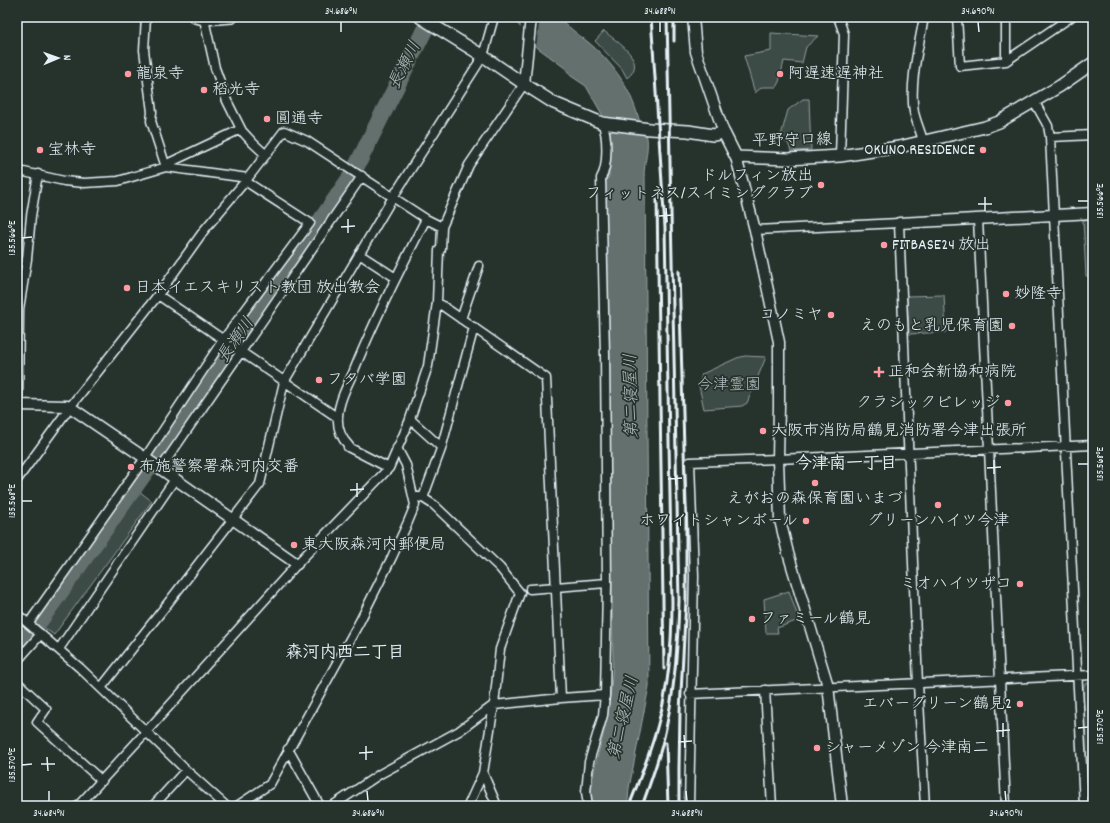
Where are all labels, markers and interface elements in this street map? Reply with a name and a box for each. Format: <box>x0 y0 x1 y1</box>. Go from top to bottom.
text: 34.686°N <box>325 5 357 19</box>
text: 34.688°N <box>644 5 676 19</box>
text: 34.690°N <box>961 5 995 19</box>
north arrow <box>38 38 78 78</box>
water label: 長瀬川 <box>384 38 428 94</box>
text: N <box>58 55 74 61</box>
place label: 龍泉寺 <box>136 63 184 86</box>
place label: 阿遅速遅神社 <box>788 63 884 86</box>
marker: 龍泉寺 <box>123 69 133 79</box>
marker: 阿遅速遅神社 <box>775 69 785 79</box>
place label: 稻光寺 <box>212 79 260 102</box>
marker: 稻光寺 <box>199 85 209 95</box>
place label: 圓通寺 <box>275 108 323 131</box>
marker: 圓通寺 <box>262 114 272 124</box>
street label: 平野守口線 <box>752 129 832 153</box>
place label: 宝林寺 <box>48 139 96 162</box>
place label: OKUNO RESIDENCE <box>864 139 976 162</box>
marker: 宝林寺 <box>35 145 45 155</box>
marker: OKUNO RESIDENCE <box>978 145 988 155</box>
place label: ドルフィン放出 フィットネス/スイミングクラブ <box>585 165 813 206</box>
marker: ドルフィン放出 フィットネス/スイミングクラブ <box>816 180 826 190</box>
text: 135.566°E <box>1094 183 1108 219</box>
text: 135.566°E <box>6 220 20 256</box>
place label: FITBASE24 放出 <box>892 234 990 257</box>
marker: FITBASE24 放出 <box>879 240 889 250</box>
place label: 日本イエスキリスト教団 放出教会 <box>135 277 380 300</box>
marker: 日本イエスキリスト教団 放出教会 <box>122 283 132 293</box>
place label: 妙隆寺 <box>1014 283 1062 306</box>
marker: 妙隆寺 <box>1001 289 1011 299</box>
place label: コノミヤ <box>759 304 823 327</box>
marker: コノミヤ <box>826 310 836 320</box>
water label: 長瀬川 <box>213 313 261 369</box>
place label: えのもと乳児保育園 <box>860 315 1004 338</box>
marker: えのもと乳児保育園 <box>1007 321 1017 331</box>
water label: 第二寝屋川 <box>620 353 646 439</box>
place label: 正和会新協和病院 <box>888 361 1016 384</box>
marker: 正和会新協和病院 <box>873 366 885 378</box>
place label: フタバ学園 <box>327 369 407 392</box>
park label: 今津霊園 <box>697 374 761 397</box>
marker: フタバ学園 <box>314 375 324 385</box>
place label: クラシックビレッジ <box>856 392 1000 415</box>
marker: クラシックビレッジ <box>1003 398 1013 408</box>
place label: 大阪市消防局鶴見消防署今津出張所 <box>771 420 1027 443</box>
marker: 大阪市消防局鶴見消防署今津出張所 <box>758 426 768 436</box>
text: 135.568°E <box>1094 446 1108 481</box>
district label: 今津南一丁目 <box>795 453 897 477</box>
place label: 布施警察署森河内交番 <box>139 456 299 479</box>
marker: 布施警察署森河内交番 <box>126 462 136 472</box>
marker: えがおの森保育園いまづ <box>810 478 820 488</box>
text: 135.568°E <box>6 483 20 518</box>
place label: えがおの森保育園いまづ <box>727 488 903 511</box>
marker: グリーンハイツ今津 <box>933 500 943 510</box>
place label: ホワイトシャンボール <box>639 510 798 533</box>
place label: グリーンハイツ今津 <box>867 510 1009 533</box>
marker: ホワイトシャンボール <box>801 516 811 526</box>
place label: 東大阪森河内郵便局 <box>302 534 446 557</box>
marker: 東大阪森河内郵便局 <box>289 540 299 550</box>
place label: ミオハイツザコ <box>900 573 1012 596</box>
marker: ミオハイツザコ <box>1015 579 1025 589</box>
place label: ファミール鶴見 <box>760 608 871 631</box>
marker: ファミール鶴見 <box>747 614 757 624</box>
district label: 森河内西二丁目 <box>286 642 405 666</box>
water label: 第二寝屋川 <box>604 674 646 762</box>
place label: エバーグリーン鶴見2 <box>862 693 1012 716</box>
marker: エバーグリーン鶴見2 <box>1015 699 1025 709</box>
text: 135.570°E <box>1094 709 1108 744</box>
place label: シャーメゾン 今津南二 <box>825 737 989 760</box>
marker: シャーメゾン 今津南二 <box>812 743 822 753</box>
text: 135.570°E <box>6 747 20 782</box>
text: 34.684°N <box>33 807 65 821</box>
text: 34.686°N <box>352 807 384 821</box>
text: 34.688°N <box>671 807 703 821</box>
text: 34.690°N <box>989 807 1023 821</box>

